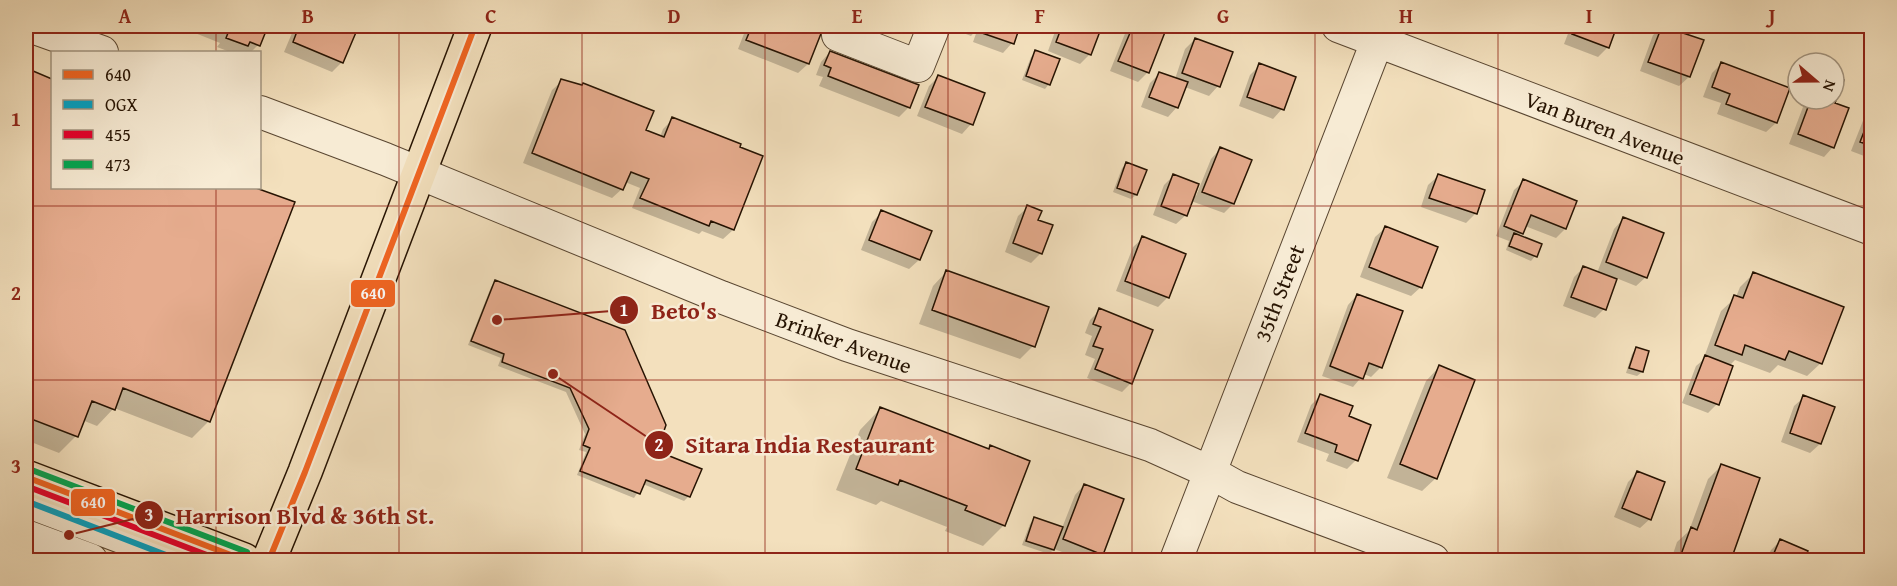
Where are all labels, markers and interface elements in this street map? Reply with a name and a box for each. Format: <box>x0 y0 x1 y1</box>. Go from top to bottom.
text: A <box>119 1 132 30</box>
text: B <box>302 1 314 30</box>
text: C <box>485 1 497 30</box>
text: D <box>667 1 681 30</box>
text: E <box>852 1 863 30</box>
text: F <box>1035 1 1045 30</box>
text: G <box>1217 1 1229 30</box>
text: H <box>1399 1 1413 30</box>
text: I <box>1586 1 1592 30</box>
text: J <box>1766 1 1776 30</box>
legend <box>51 51 261 189</box>
north arrow <box>1786 51 1846 111</box>
text: 640 <box>105 61 131 88</box>
text: N <box>1817 77 1843 96</box>
street label: Van Buren Avenue <box>1520 83 1690 173</box>
text: OGX <box>105 91 138 118</box>
text: 1 <box>11 104 21 133</box>
text: 455 <box>105 121 131 148</box>
text: 473 <box>105 151 131 178</box>
street label: 35th Street <box>1246 240 1312 346</box>
text: 2 <box>11 278 21 307</box>
line badge: 640 <box>350 279 396 308</box>
text: 640 <box>361 281 385 305</box>
callout: Beto's <box>609 289 729 331</box>
text: Beto's <box>651 293 717 328</box>
text: 1 <box>619 296 629 323</box>
street label: Brinker Avenue <box>772 303 916 381</box>
callout: Sitara India Restaurant <box>644 424 947 466</box>
text: Sitara India Restaurant <box>685 427 935 462</box>
text: 2 <box>654 431 664 458</box>
text: 3 <box>11 451 21 480</box>
line badge: 640 <box>70 488 116 517</box>
text: 640 <box>81 490 105 514</box>
callout: Harrison Blvd & 36th St. <box>134 494 446 536</box>
text: Harrison Blvd & 36th St. <box>176 498 434 533</box>
text: 3 <box>144 501 154 528</box>

